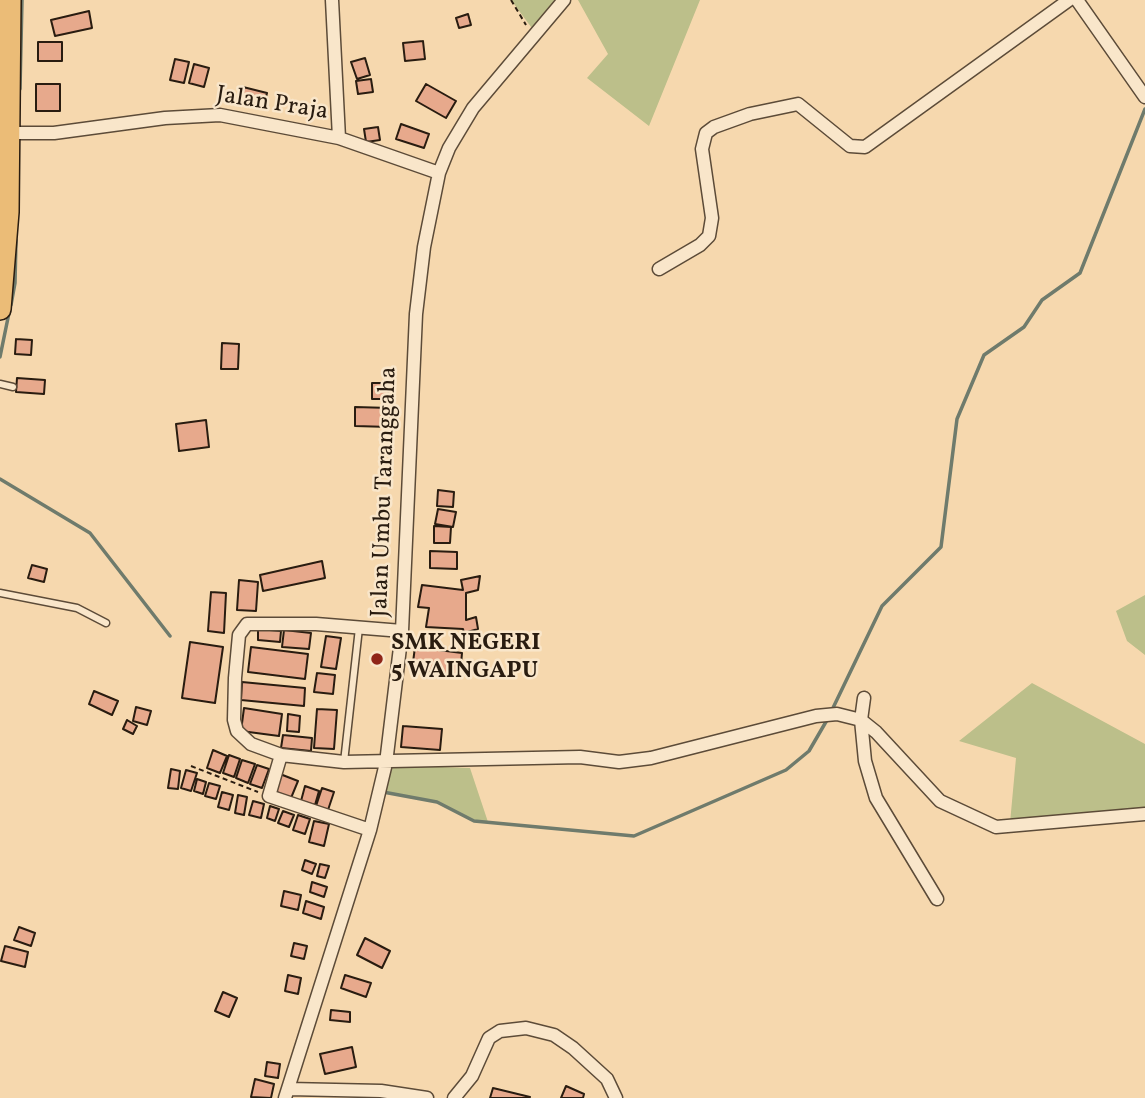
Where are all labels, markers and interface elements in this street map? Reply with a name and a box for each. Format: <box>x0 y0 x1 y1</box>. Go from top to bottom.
street label: Jalan Praja <box>214 82 330 128</box>
street label: Jalan Umbu Taranggaha <box>367 366 405 618</box>
place label: SMK NEGERI 5 WAINGAPU <box>391 631 540 687</box>
marker: SMK NEGERI 5 WAINGAPU <box>369 651 385 667</box>

